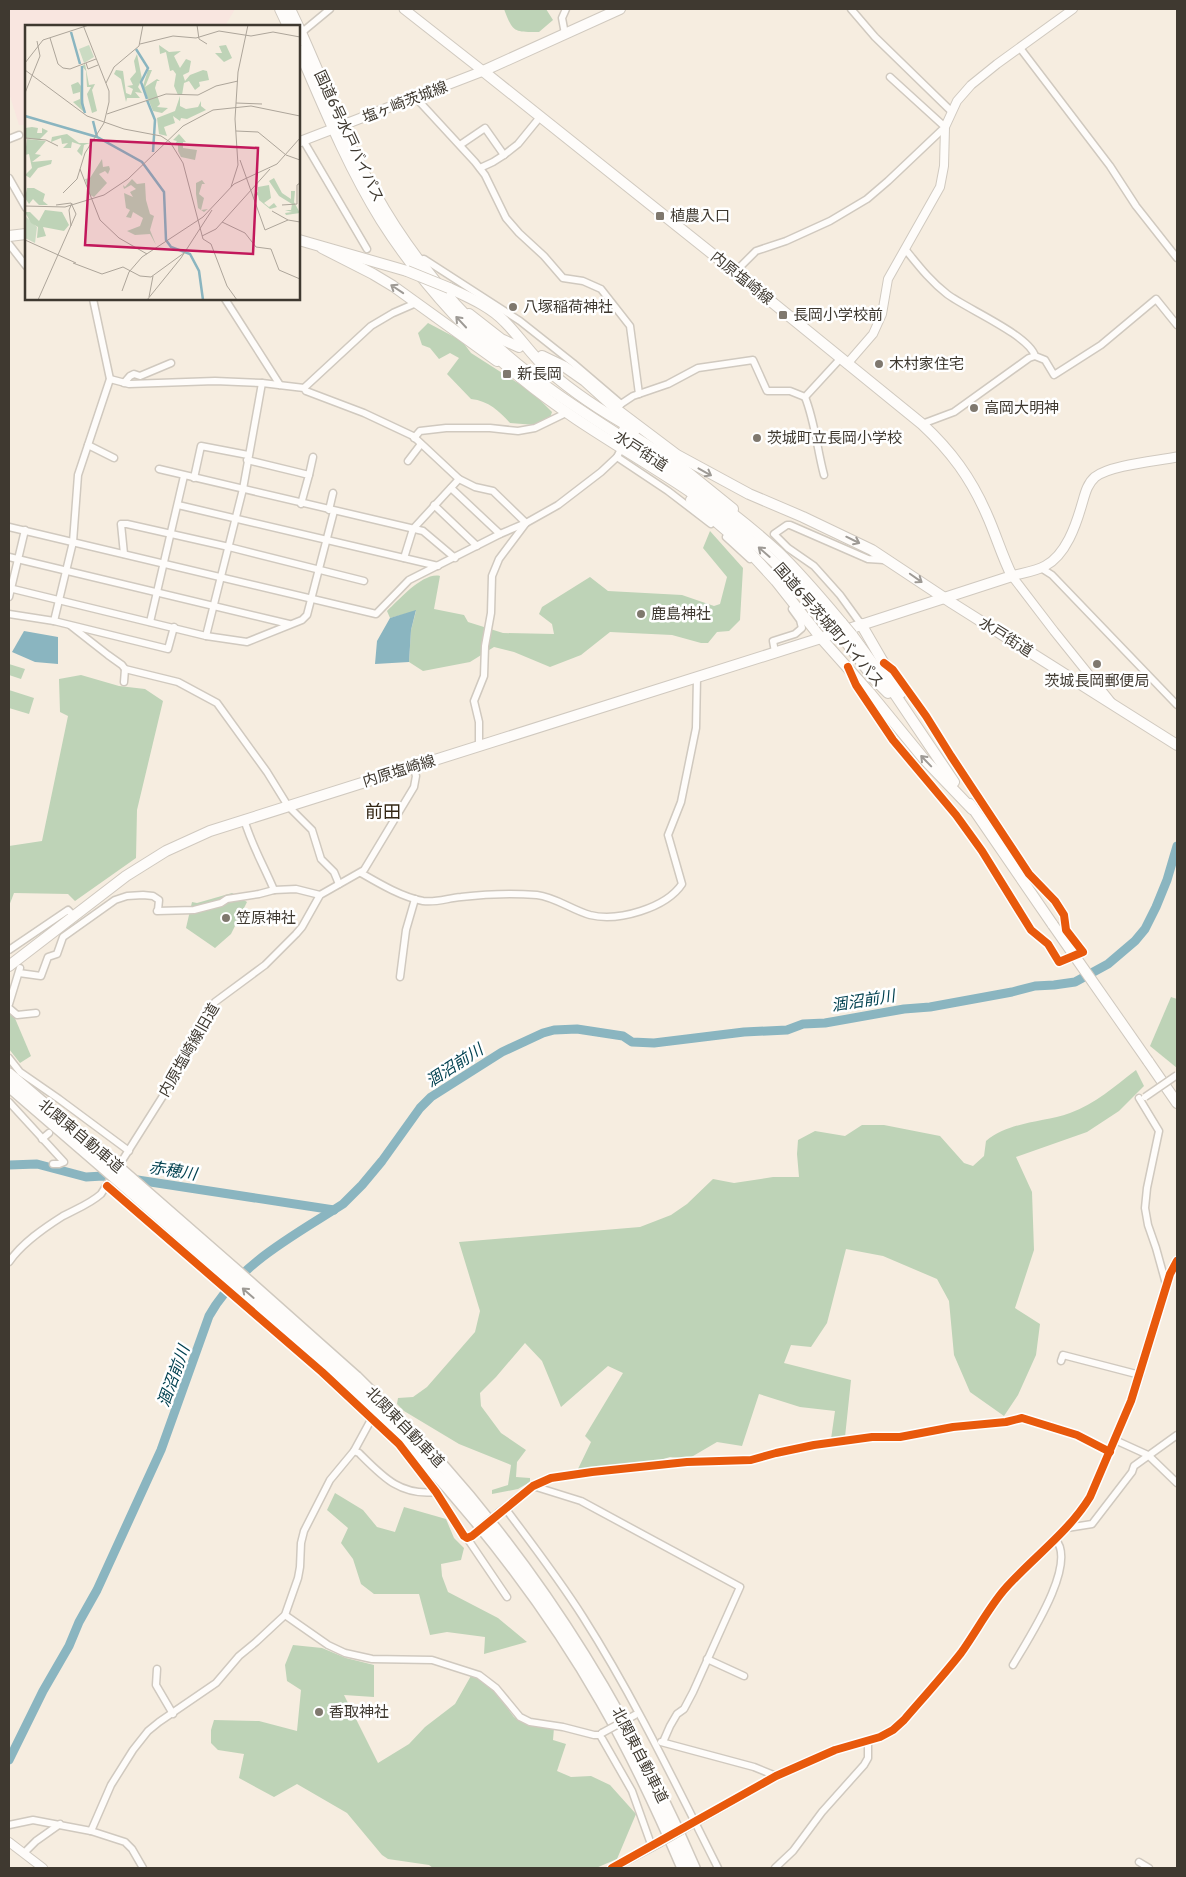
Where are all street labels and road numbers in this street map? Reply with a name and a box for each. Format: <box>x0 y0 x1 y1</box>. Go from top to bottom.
street label: 国道6号水戸バイパス <box>311 67 387 205</box>
street label: 塩ヶ崎茨城線 <box>360 77 450 127</box>
street label: 内原塩崎線 <box>707 247 777 309</box>
street label: 水戸街道 <box>611 427 671 475</box>
street label: 国道6号茨城町バイパス <box>770 559 888 691</box>
street label: 水戸街道 <box>976 613 1036 661</box>
street label: 内原塩崎線 <box>360 751 438 791</box>
street label: 内原塩崎線旧道 <box>155 1000 223 1100</box>
street label: 北関東自動車道 <box>35 1095 127 1177</box>
street label: 北関東自動車道 <box>362 1383 448 1471</box>
street label: 北関東自動車道 <box>608 1704 672 1806</box>

